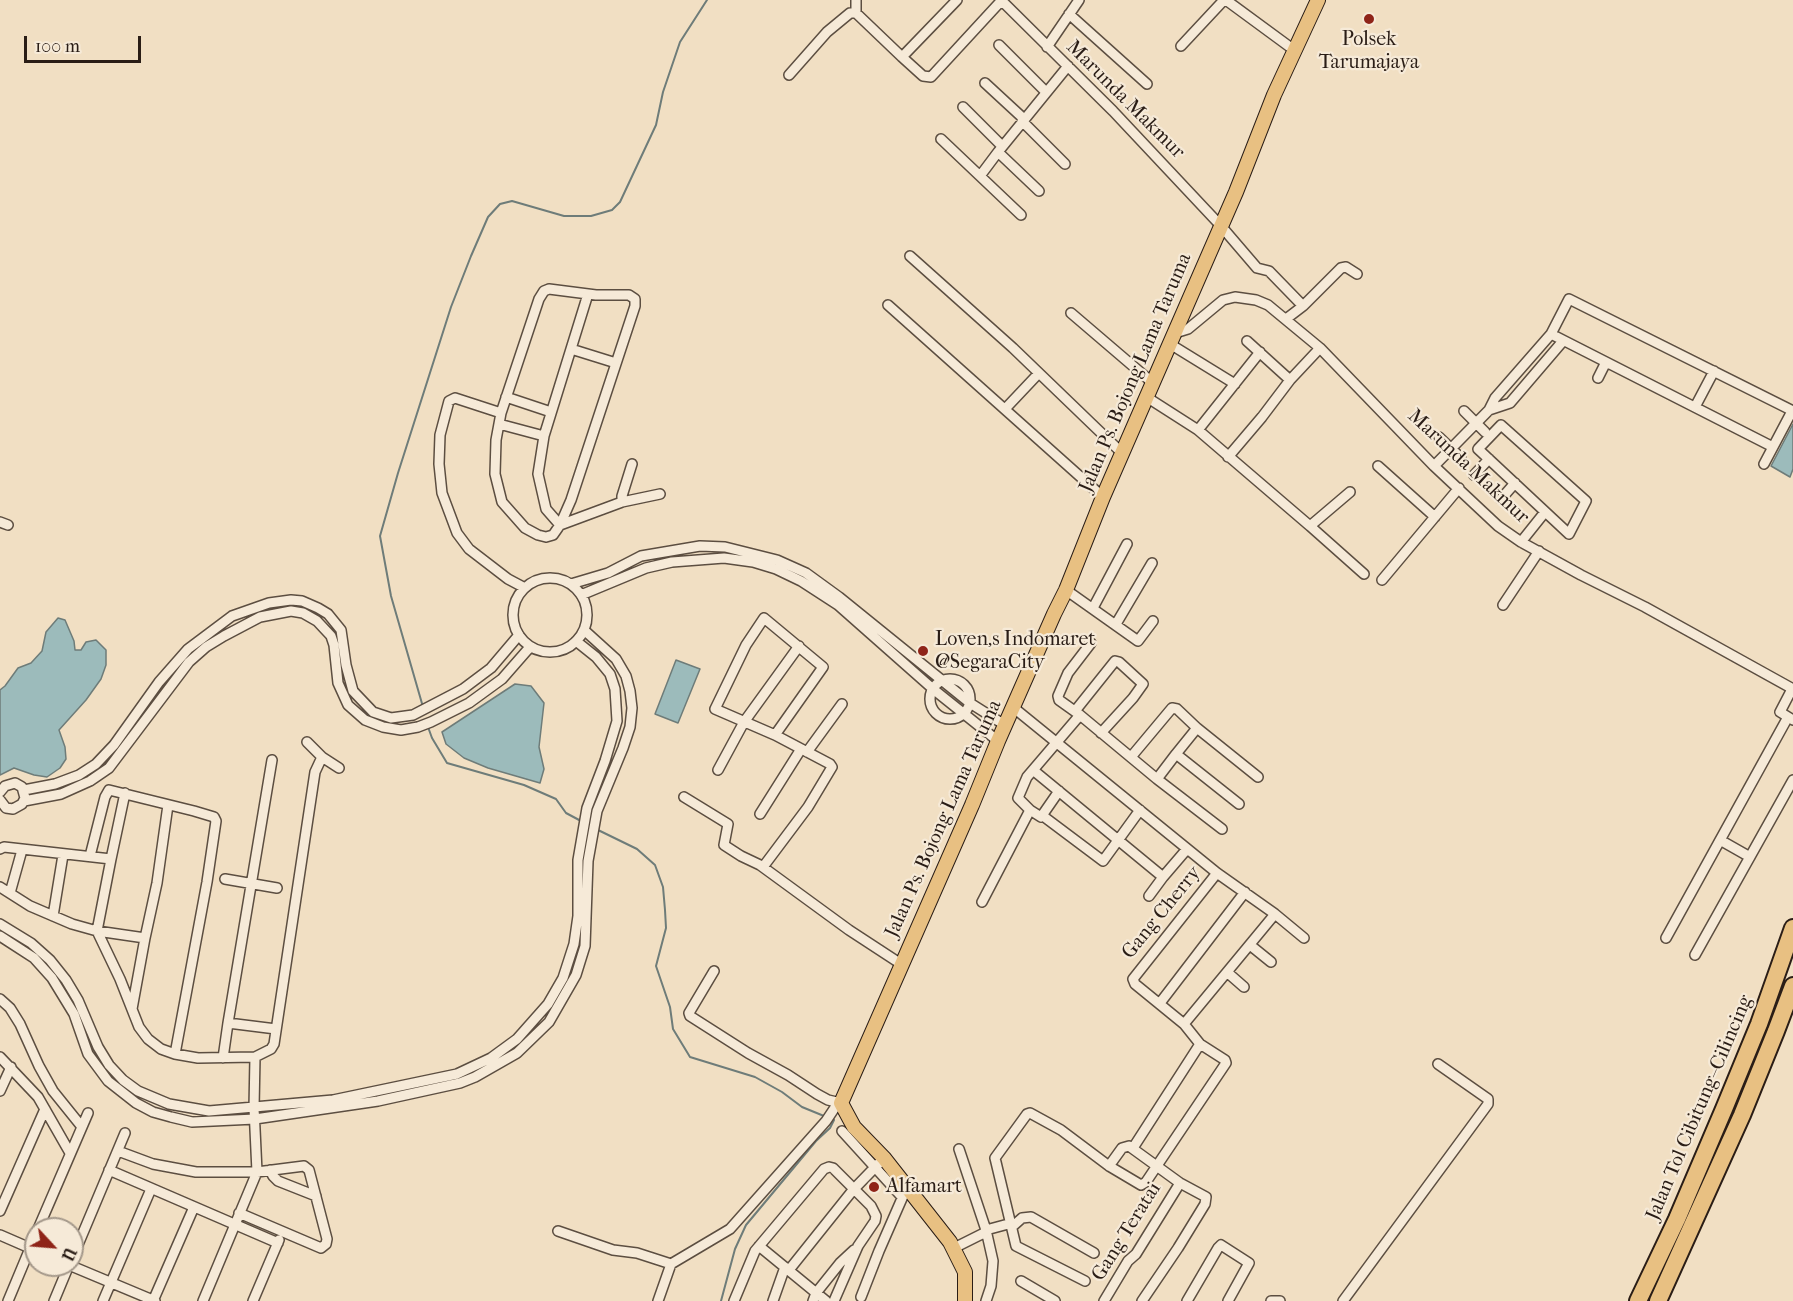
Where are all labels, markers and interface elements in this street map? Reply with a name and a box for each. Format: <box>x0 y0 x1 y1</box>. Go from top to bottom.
marker: Polsek Tarumajaya <box>1362 12 1376 26</box>
scale bar <box>27 24 144 62</box>
place label: Polsek Tarumajaya <box>1319 28 1419 75</box>
text: 100 m <box>35 36 80 57</box>
street label: Marunda Makmur <box>1061 36 1189 164</box>
street label: Jalan Ps. Bojong Lama Taruma <box>1075 250 1197 496</box>
street label: Marunda Makmur <box>1402 405 1534 529</box>
place label: Loven,s Indomaret @SegaraCity <box>935 628 1095 675</box>
marker: Loven,s Indomaret @SegaraCity <box>916 644 930 658</box>
street label: Jalan Ps. Bojong Lama Taruma <box>881 696 1007 942</box>
street label: Gang Cherry <box>1117 862 1207 964</box>
street label: Jalan Tol Cibitung–Cilincing <box>1642 992 1758 1224</box>
place label: Alfamart <box>886 1175 962 1199</box>
street label: Gang Teratai <box>1087 1178 1167 1286</box>
marker: Alfamart <box>867 1180 881 1194</box>
north arrow <box>24 1217 84 1277</box>
text: U <box>58 1244 80 1264</box>

